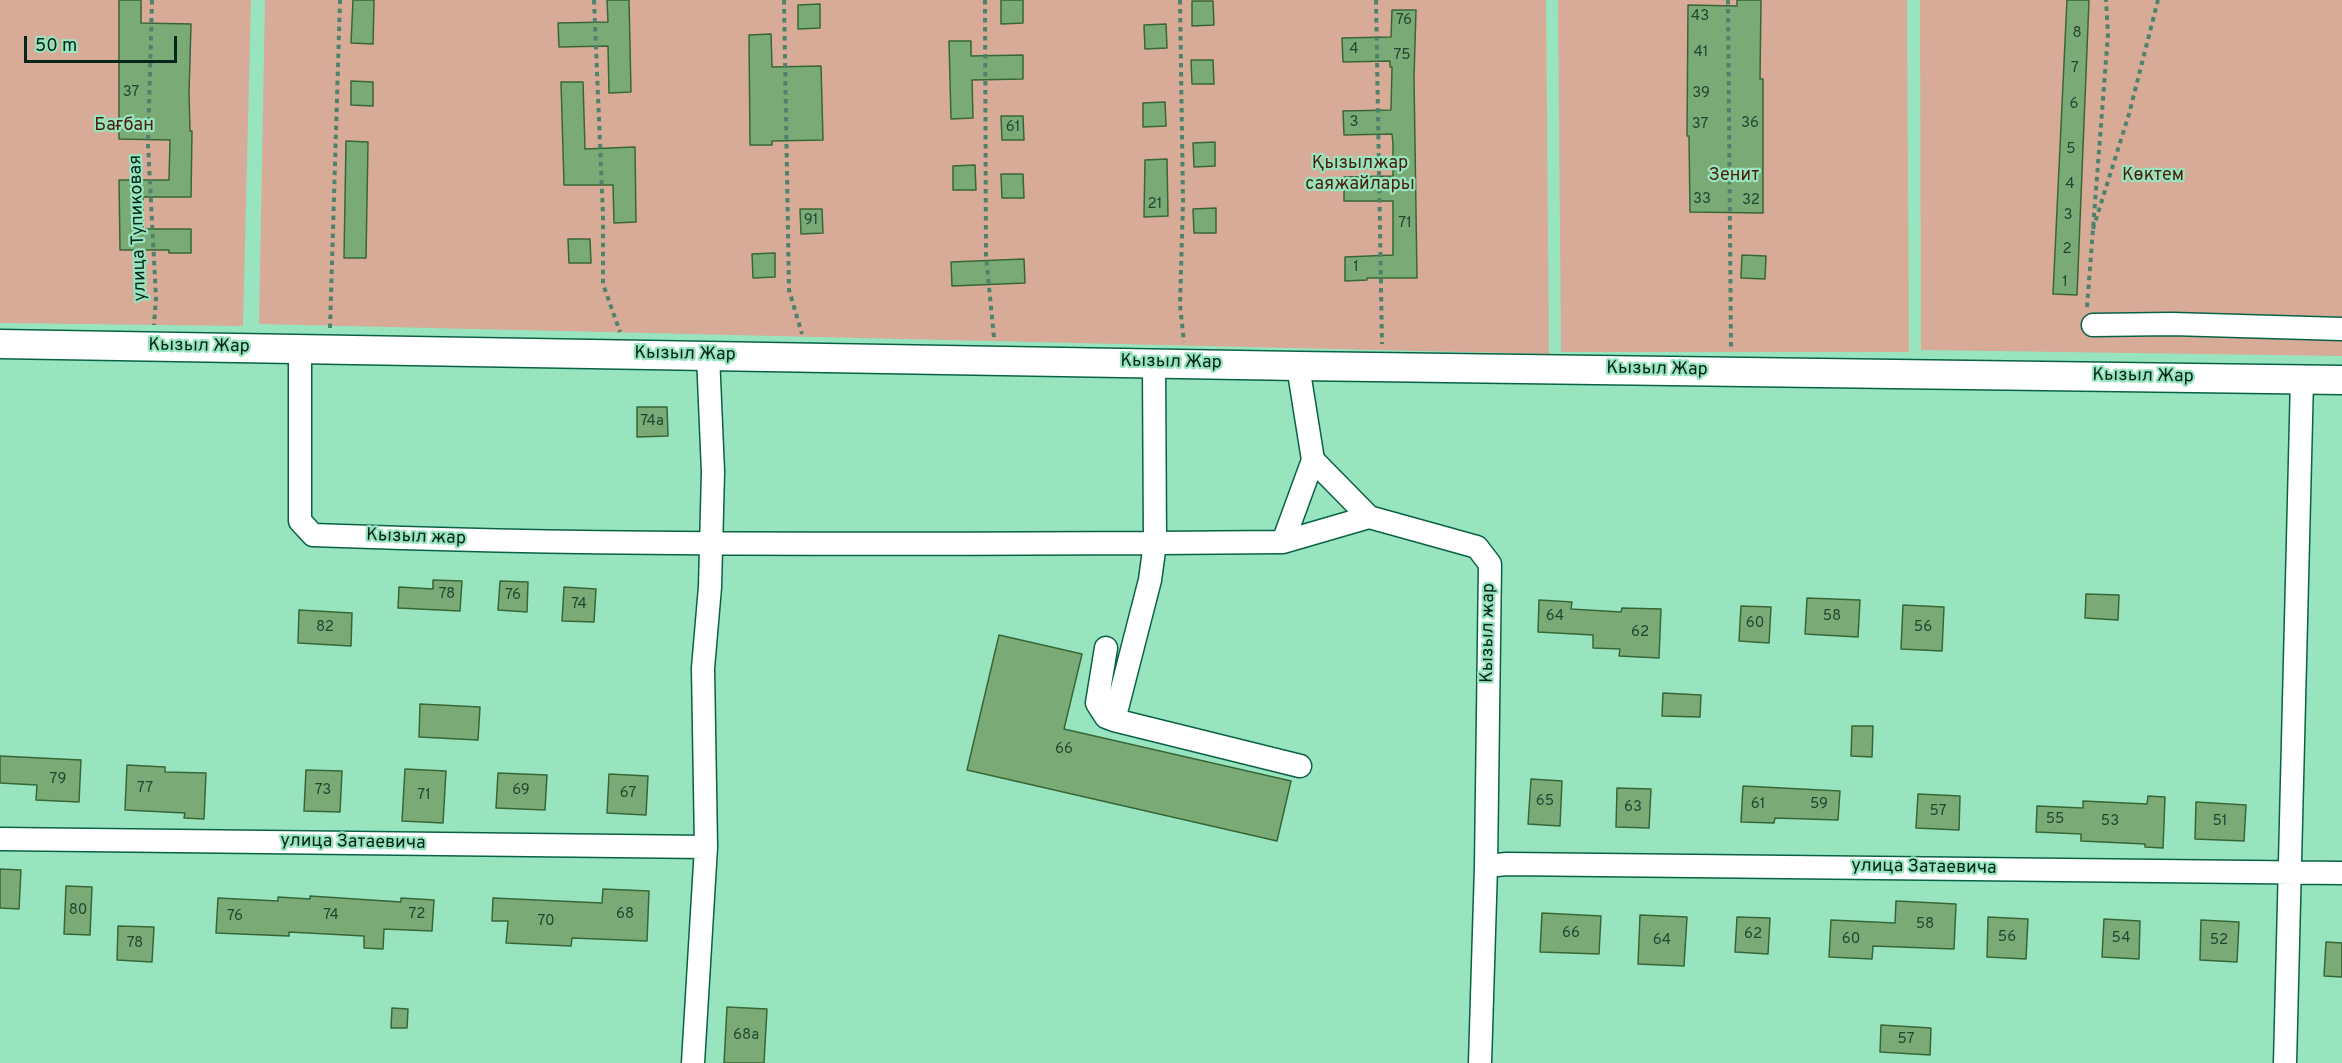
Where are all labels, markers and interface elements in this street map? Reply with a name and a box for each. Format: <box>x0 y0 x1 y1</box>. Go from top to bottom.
house number: 43 <box>1691 8 1709 26</box>
house number: 76 <box>1396 12 1412 30</box>
scale bar <box>27 24 180 62</box>
house number: 8 <box>2072 25 2082 43</box>
text: 50 m <box>35 35 77 58</box>
house number: 4 <box>1349 41 1359 59</box>
house number: 41 <box>1694 44 1708 62</box>
house number: 75 <box>1393 47 1411 65</box>
house number: 7 <box>2071 60 2079 78</box>
house number: 37 <box>123 84 139 102</box>
house number: 39 <box>1692 85 1710 103</box>
house number: 6 <box>2070 96 2078 114</box>
house number: 3 <box>1349 114 1359 132</box>
park label: Бағбан <box>94 115 154 137</box>
house number: 36 <box>1741 115 1759 133</box>
house number: 37 <box>1692 116 1708 134</box>
house number: 61 <box>1006 119 1020 137</box>
house number: 5 <box>2066 141 2076 159</box>
park label: Қызылжар саяжайлары <box>1305 153 1415 195</box>
street label: улица Тупиковая <box>126 154 152 302</box>
park label: Зенит <box>1709 165 1759 187</box>
park label: Көктем <box>2122 165 2184 187</box>
house number: 4 <box>2065 176 2075 194</box>
house number: 33 <box>1693 191 1711 209</box>
house number: 32 <box>1742 192 1760 210</box>
house number: 21 <box>1148 196 1162 214</box>
house number: 3 <box>2063 207 2073 225</box>
house number: 91 <box>804 212 818 230</box>
house number: 71 <box>1398 215 1412 233</box>
house number: 2 <box>2062 241 2072 259</box>
house number: 1 <box>1353 259 1359 277</box>
house number: 1 <box>2062 274 2068 292</box>
street label: Кызыл Жар <box>148 335 250 359</box>
street label: Кызыл Жар <box>634 343 736 367</box>
street label: Кызыл Жар <box>1120 351 1222 375</box>
street label: Кызыл Жар <box>1606 358 1708 382</box>
street label: Кызыл Жар <box>2092 365 2194 389</box>
house number: 74а <box>640 413 664 431</box>
street label: Кызыл жар <box>366 525 466 551</box>
street label: Кызыл жар <box>1477 583 1501 683</box>
house number: 78 <box>439 586 455 604</box>
house number: 76 <box>505 587 521 605</box>
house number: 74 <box>571 596 587 614</box>
house number: 64 <box>1546 608 1564 626</box>
house number: 58 <box>1823 608 1841 626</box>
house number: 60 <box>1746 615 1764 633</box>
house number: 82 <box>316 619 334 637</box>
house number: 56 <box>1914 619 1932 637</box>
house number: 62 <box>1631 624 1649 642</box>
house number: 66 <box>1055 741 1073 759</box>
house number: 79 <box>50 771 66 789</box>
house number: 77 <box>137 780 153 798</box>
house number: 73 <box>315 782 331 800</box>
house number: 69 <box>512 782 530 800</box>
house number: 67 <box>620 785 636 803</box>
house number: 71 <box>417 787 431 805</box>
house number: 65 <box>1536 793 1554 811</box>
house number: 61 <box>1751 796 1765 814</box>
house number: 59 <box>1810 796 1828 814</box>
house number: 63 <box>1624 799 1642 817</box>
house number: 57 <box>1930 803 1946 821</box>
house number: 55 <box>2046 811 2064 829</box>
house number: 53 <box>2101 813 2119 831</box>
house number: 51 <box>2213 813 2227 831</box>
street label: улица Затаевича <box>280 831 426 855</box>
street label: улица Затаевича <box>1851 856 1997 880</box>
house number: 80 <box>69 902 87 920</box>
house number: 72 <box>409 906 425 924</box>
house number: 68 <box>616 906 634 924</box>
house number: 74 <box>323 907 339 925</box>
house number: 76 <box>227 908 243 926</box>
house number: 70 <box>537 913 555 931</box>
house number: 58 <box>1916 916 1934 934</box>
house number: 66 <box>1562 925 1580 943</box>
house number: 62 <box>1744 926 1762 944</box>
house number: 56 <box>1998 929 2016 947</box>
house number: 54 <box>2112 930 2130 948</box>
house number: 60 <box>1842 931 1860 949</box>
house number: 64 <box>1653 932 1671 950</box>
house number: 52 <box>2210 932 2228 950</box>
house number: 78 <box>127 935 143 953</box>
house number: 68а <box>733 1027 759 1045</box>
house number: 57 <box>1898 1031 1914 1049</box>

